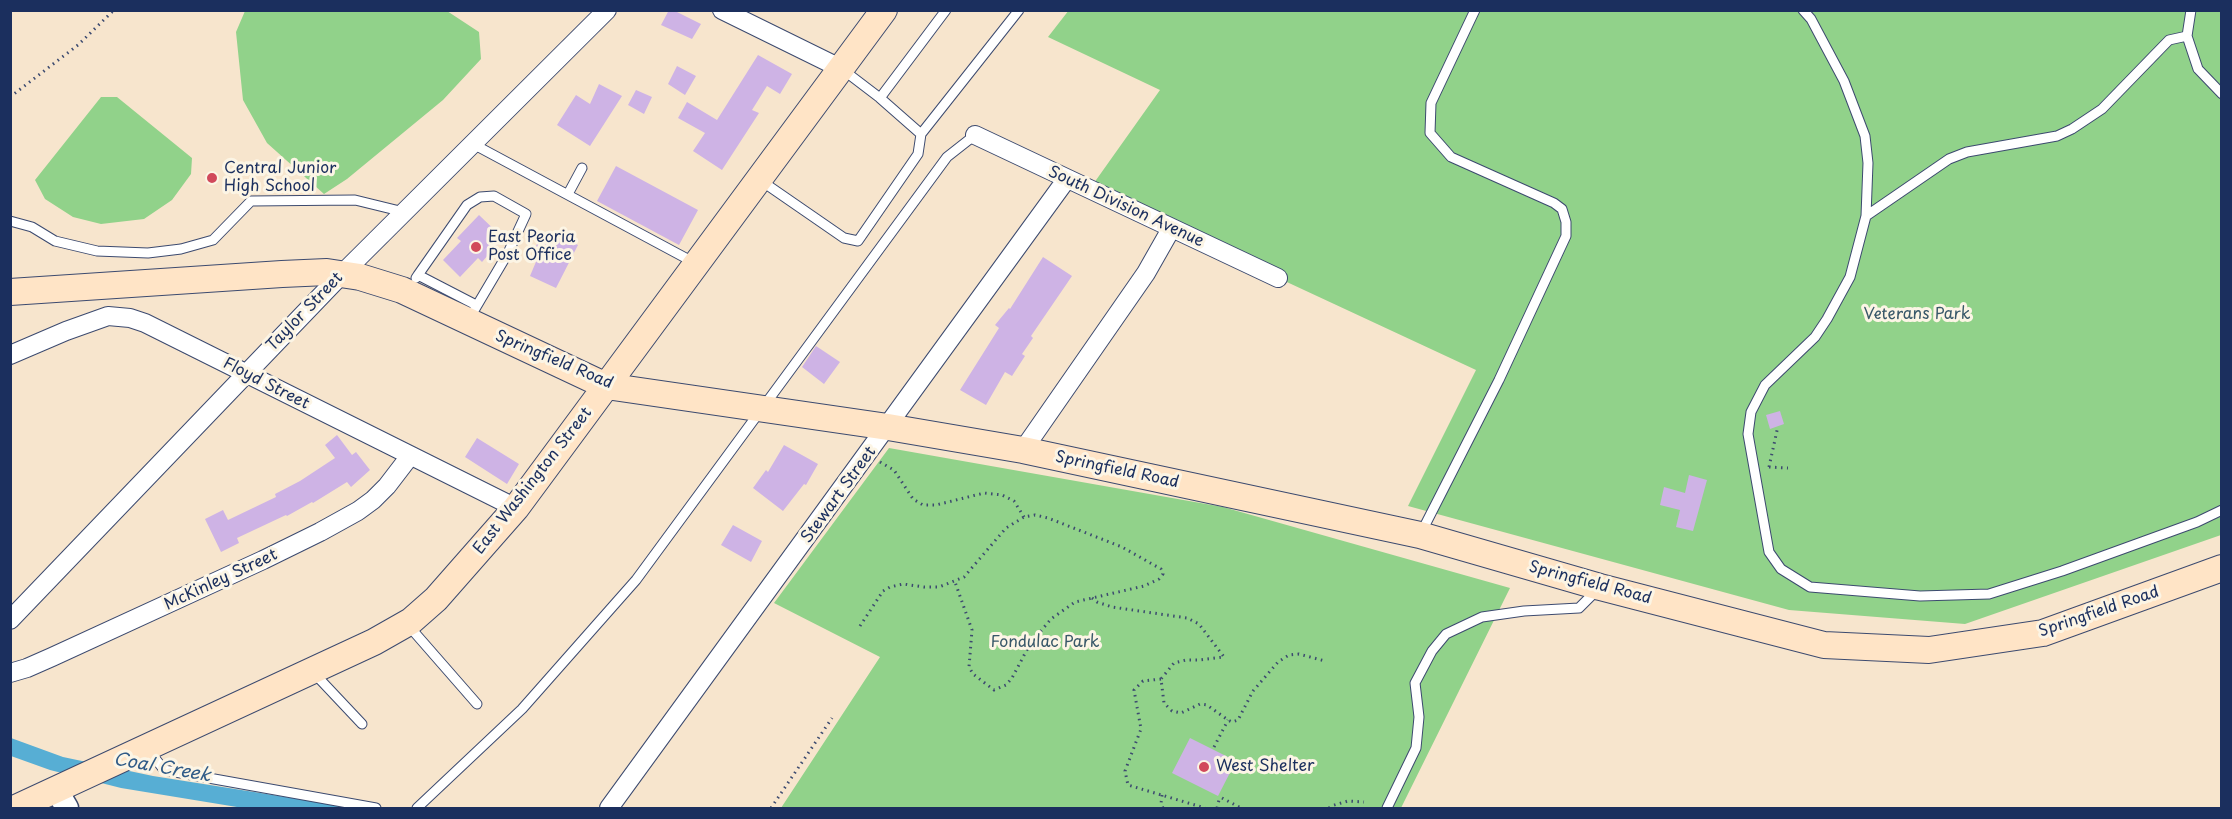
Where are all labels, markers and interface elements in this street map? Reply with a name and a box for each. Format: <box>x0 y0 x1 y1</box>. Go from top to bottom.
place label: Central Junior High School <box>224 159 336 197</box>
street label: South Division Avenue <box>1045 162 1207 252</box>
marker: Central Junior High School <box>205 171 219 185</box>
place label: East Peoria Post Office <box>488 228 575 266</box>
marker: East Peoria Post Office <box>469 240 483 254</box>
street label: Taylor Street <box>263 269 347 355</box>
park label: Veterans Park <box>1864 305 1970 325</box>
street label: Springfield Road <box>492 327 616 393</box>
street label: Floyd Street <box>220 354 312 414</box>
street label: East Washington Street <box>470 404 596 558</box>
street label: Stewart Street <box>797 443 881 547</box>
street label: Springfield Road <box>1053 448 1181 492</box>
street label: McKinley Street <box>161 545 281 615</box>
street label: Springfield Road <box>1527 557 1653 609</box>
street label: Springfield Road <box>2036 582 2162 642</box>
park label: Fondulac Park <box>990 633 1100 653</box>
water label: Coal Creek <box>112 749 212 787</box>
place label: West Shelter <box>1216 757 1314 777</box>
marker: West Shelter <box>1197 760 1211 774</box>

